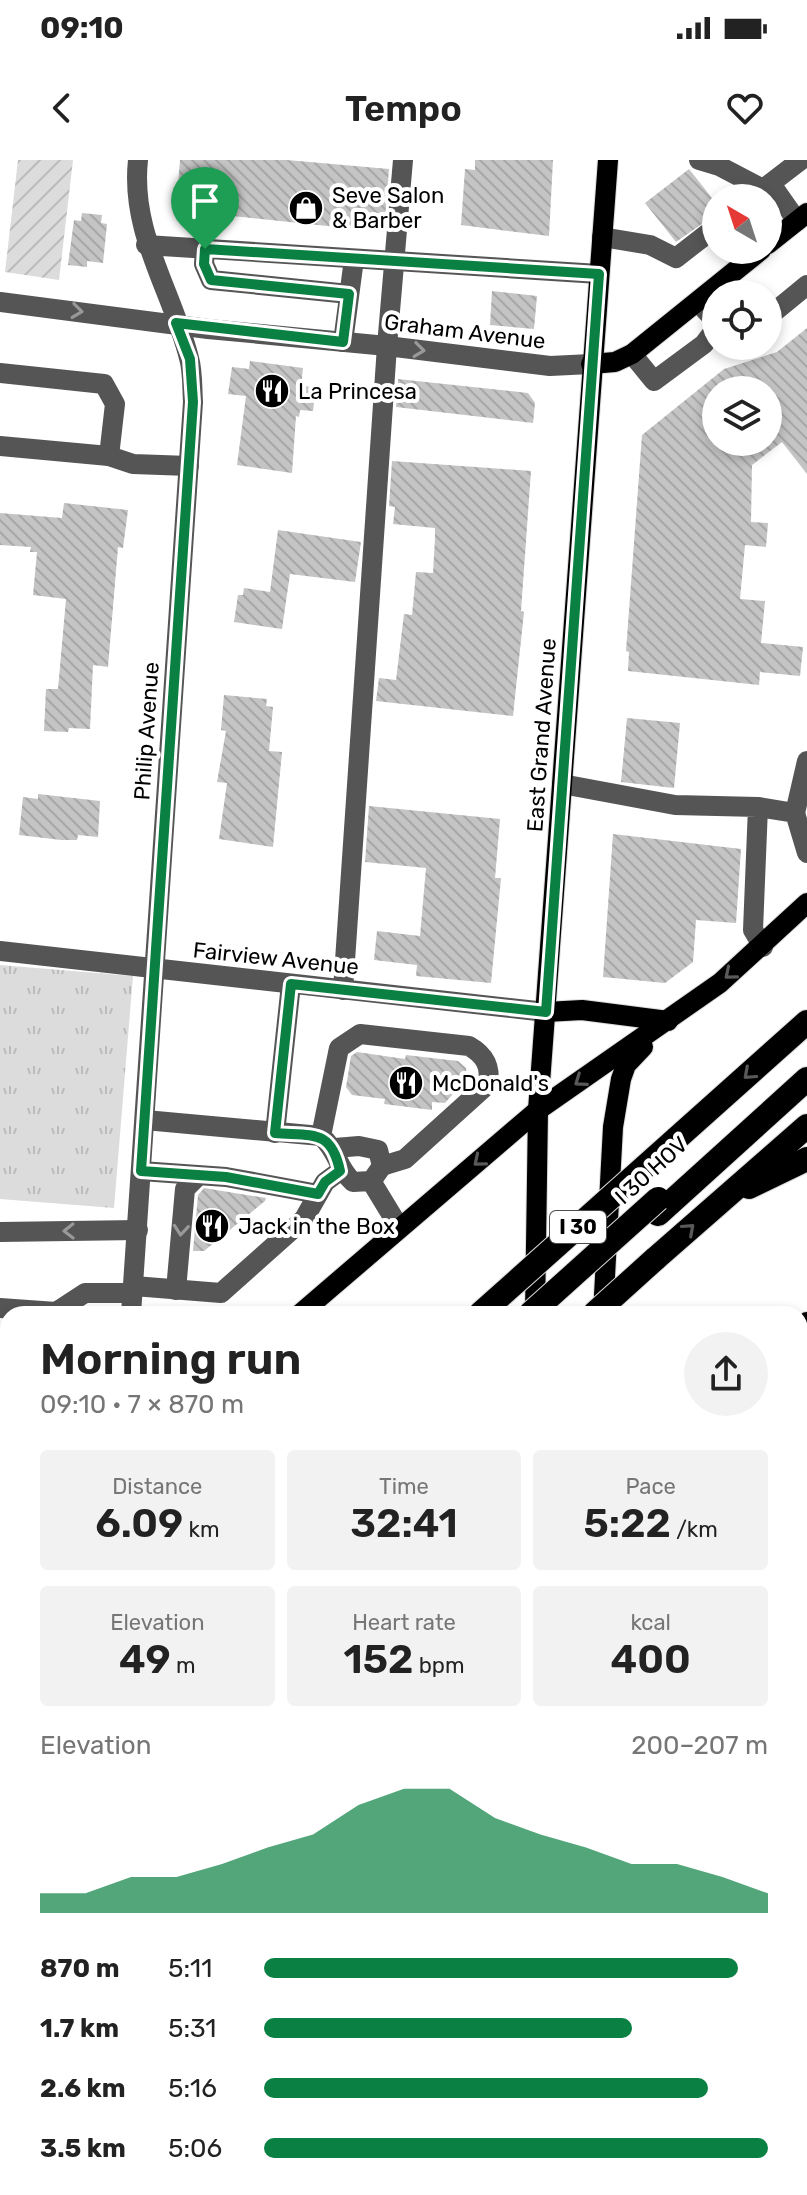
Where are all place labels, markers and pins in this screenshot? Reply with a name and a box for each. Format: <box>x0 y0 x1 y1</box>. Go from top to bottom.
pin <box>171 167 239 249</box>
place label: Seve Salon & Barber <box>332 182 444 234</box>
shop icon: Seve Salon & Barber <box>287 189 325 227</box>
restaurant icon: La Princesa <box>253 372 291 410</box>
place label: La Princesa <box>298 378 417 405</box>
restaurant icon: McDonald's <box>387 1064 425 1102</box>
place label: McDonald's <box>432 1070 549 1097</box>
restaurant icon: Jack in the Box <box>193 1207 231 1245</box>
place label: Jack in the Box <box>238 1213 395 1240</box>

